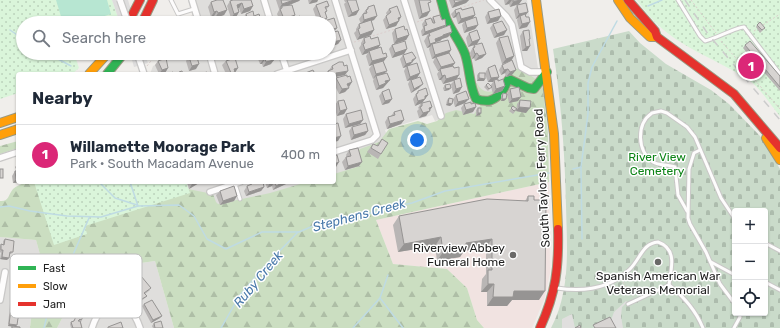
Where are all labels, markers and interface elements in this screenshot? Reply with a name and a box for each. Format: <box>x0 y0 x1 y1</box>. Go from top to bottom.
search box <box>16 16 336 60</box>
icon: search <box>30 27 52 49</box>
text: Search here <box>62 29 146 47</box>
pin: 1 <box>738 51 764 81</box>
text: Nearby <box>32 88 93 108</box>
street label: South Taylors Ferry Road <box>531 108 553 248</box>
your location <box>407 130 427 150</box>
text: Willamette Moorage Park <box>70 138 255 156</box>
text: 1 <box>42 147 48 162</box>
text: 400 m <box>281 147 320 162</box>
park label: River View Cemetery <box>628 150 686 178</box>
text: Park · South Macadam Avenue <box>70 156 254 171</box>
water label: Stephens Creek <box>311 195 407 235</box>
map controls <box>732 208 768 316</box>
button: + <box>732 208 768 244</box>
place label: Riverview Abbey Funeral Home <box>413 241 505 269</box>
button: − <box>732 244 768 280</box>
water label: Ruby Creek <box>230 248 286 310</box>
marker: Riverview Abbey Funeral Home <box>508 250 518 260</box>
legend <box>10 254 142 318</box>
marker: Spanish American War Veterans Memorial <box>653 257 663 267</box>
text: Fast <box>43 262 66 275</box>
place label: Spanish American War Veterans Memorial <box>596 269 721 297</box>
text: Slow <box>43 280 68 293</box>
button: locate <box>732 280 768 316</box>
text: Jam <box>43 298 66 311</box>

